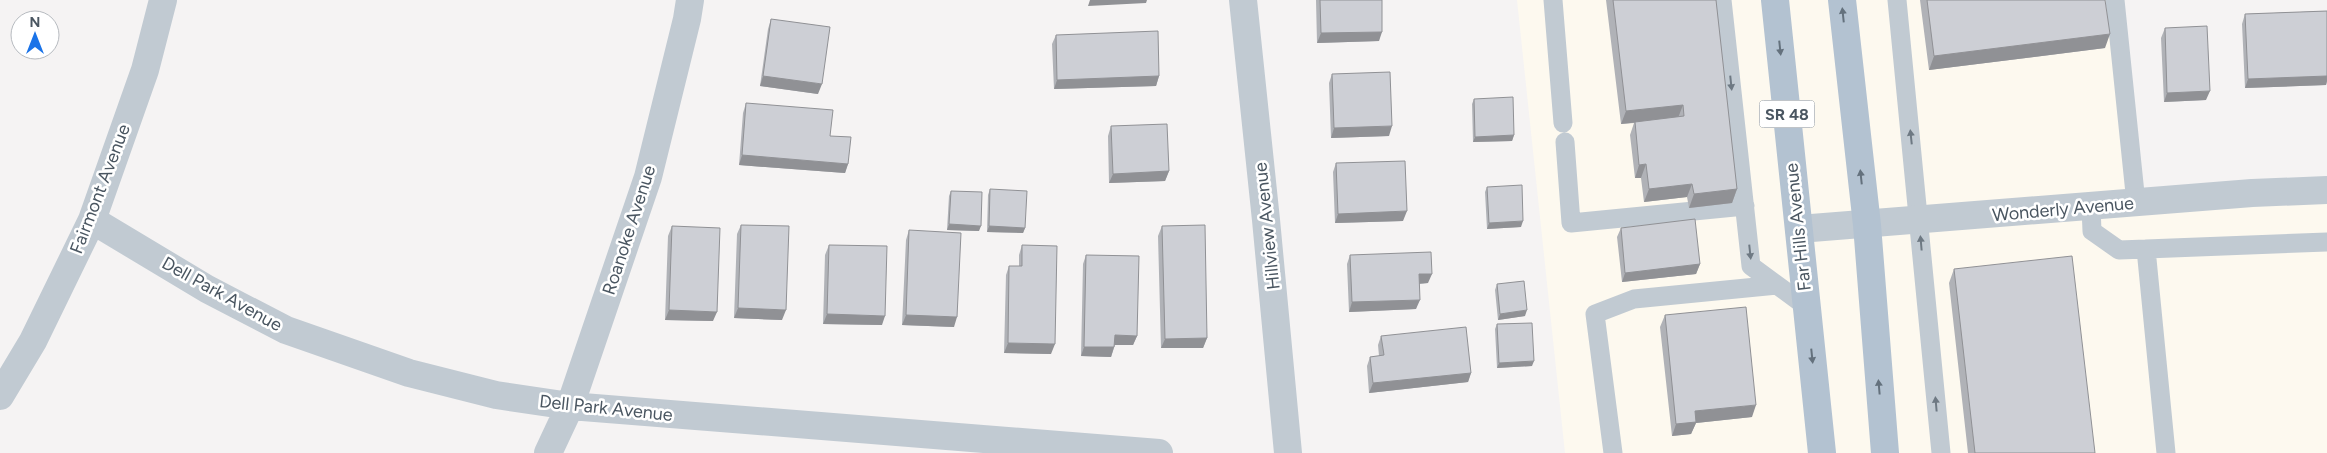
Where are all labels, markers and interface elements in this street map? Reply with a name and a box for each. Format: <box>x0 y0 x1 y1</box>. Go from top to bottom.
one-way arrow <box>1839 7 1847 23</box>
north arrow <box>10 10 60 60</box>
text: N <box>30 14 40 31</box>
one-way arrow <box>1776 41 1784 57</box>
one-way arrow <box>1727 76 1735 92</box>
road number: SR 48 <box>1760 100 1814 128</box>
street label: Fairmont Avenue <box>65 121 135 257</box>
one-way arrow <box>1906 129 1914 145</box>
street label: Hillview Avenue <box>1249 161 1285 291</box>
street label: Roanoke Avenue <box>598 162 660 298</box>
street label: Far Hills Avenue <box>1780 162 1816 292</box>
one-way arrow <box>1857 168 1865 184</box>
street label: Wonderly Avenue <box>1991 192 2135 226</box>
one-way arrow <box>1916 234 1924 250</box>
one-way arrow <box>1746 244 1754 260</box>
street label: Dell Park Avenue <box>158 252 286 336</box>
one-way arrow <box>1808 348 1816 364</box>
one-way arrow <box>1875 379 1883 395</box>
street label: Dell Park Avenue <box>538 390 674 426</box>
one-way arrow <box>1932 396 1940 412</box>

